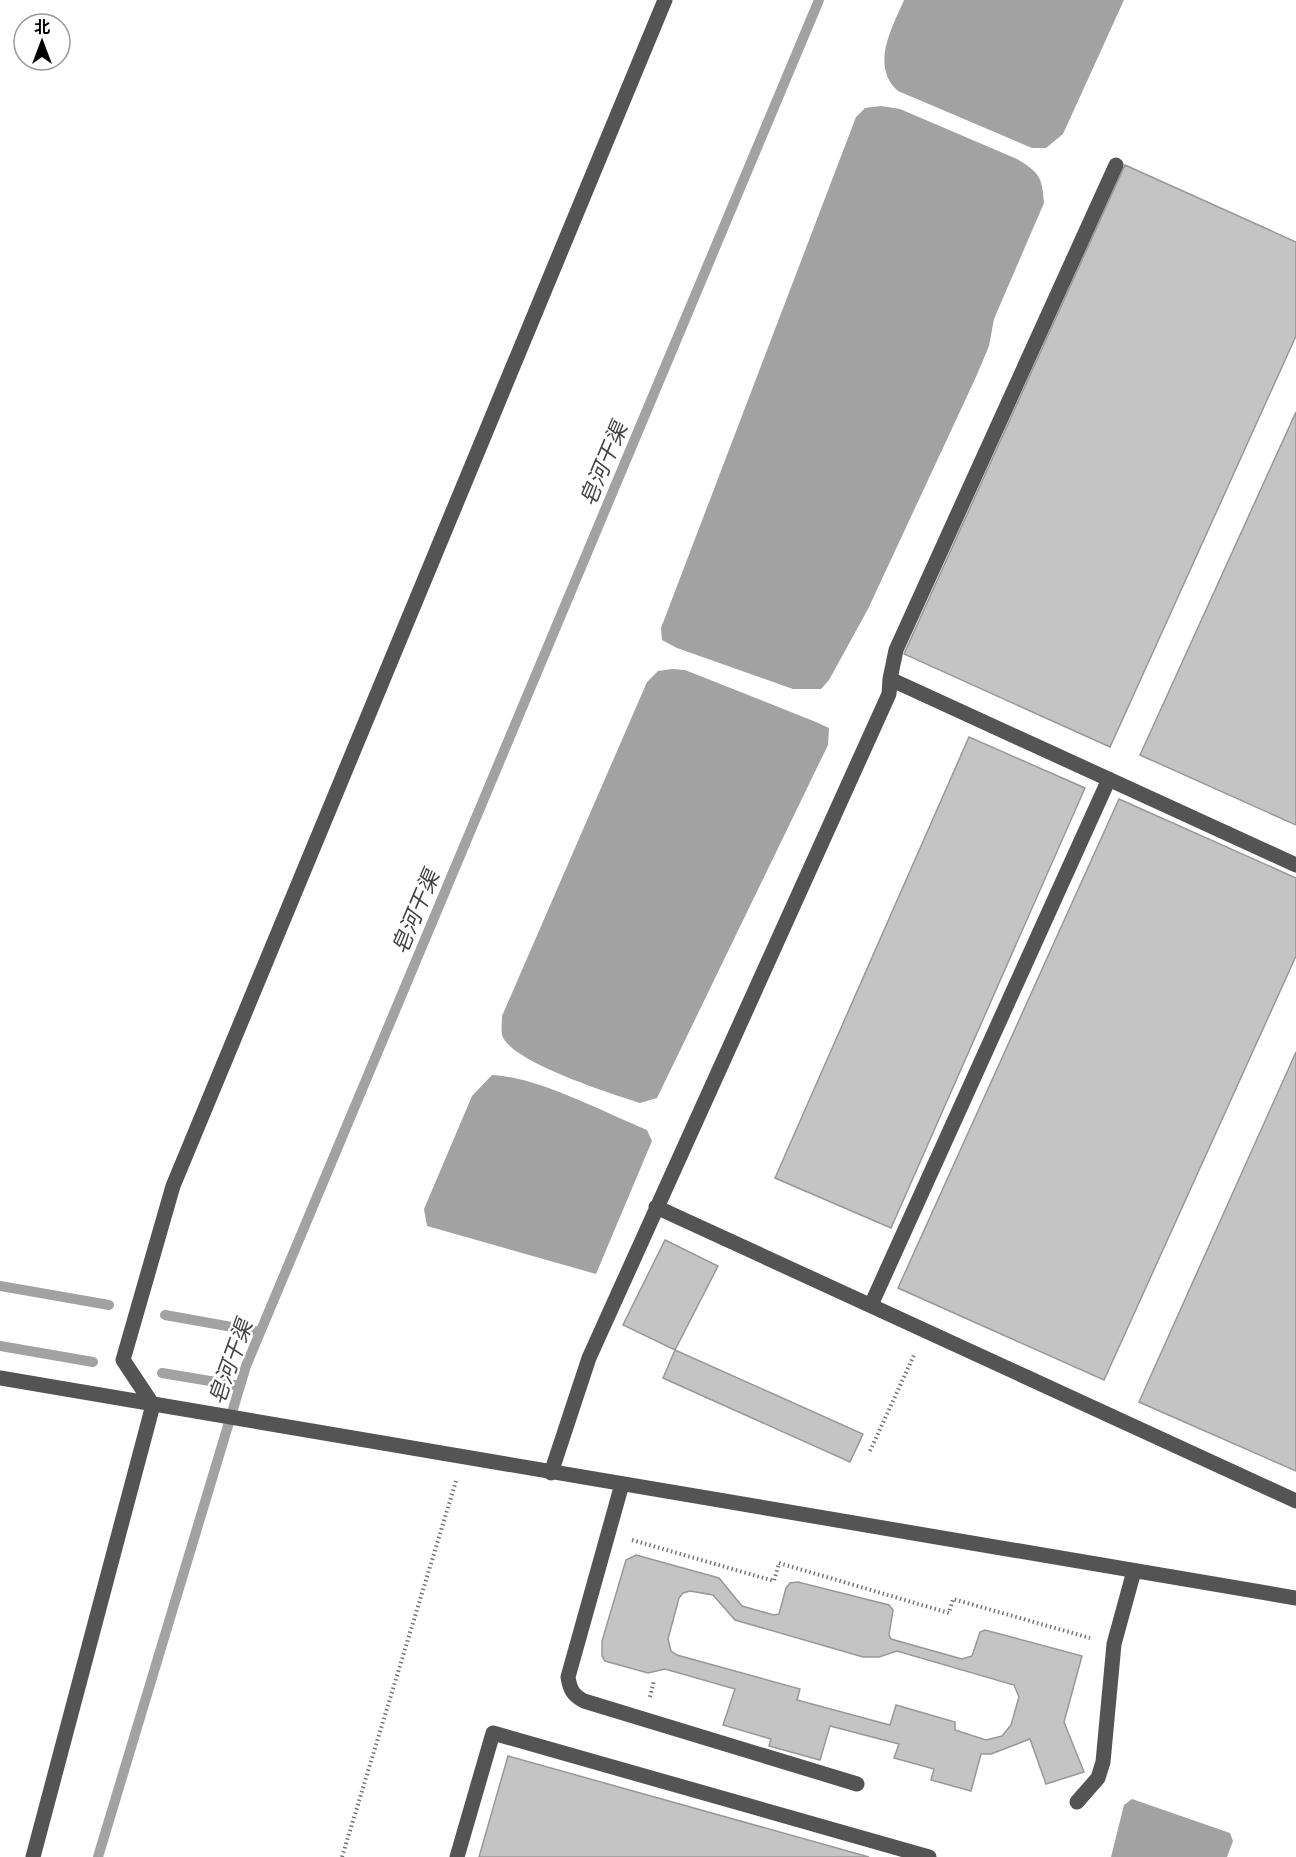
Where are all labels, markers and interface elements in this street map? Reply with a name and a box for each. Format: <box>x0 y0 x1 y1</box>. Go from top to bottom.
north arrow <box>12 12 72 72</box>
text: 北 <box>34 17 50 36</box>
water label: 皂河干渠 <box>573 415 632 509</box>
water label: 皂河干渠 <box>385 863 444 957</box>
water label: 皂河干渠 <box>202 1313 257 1407</box>

